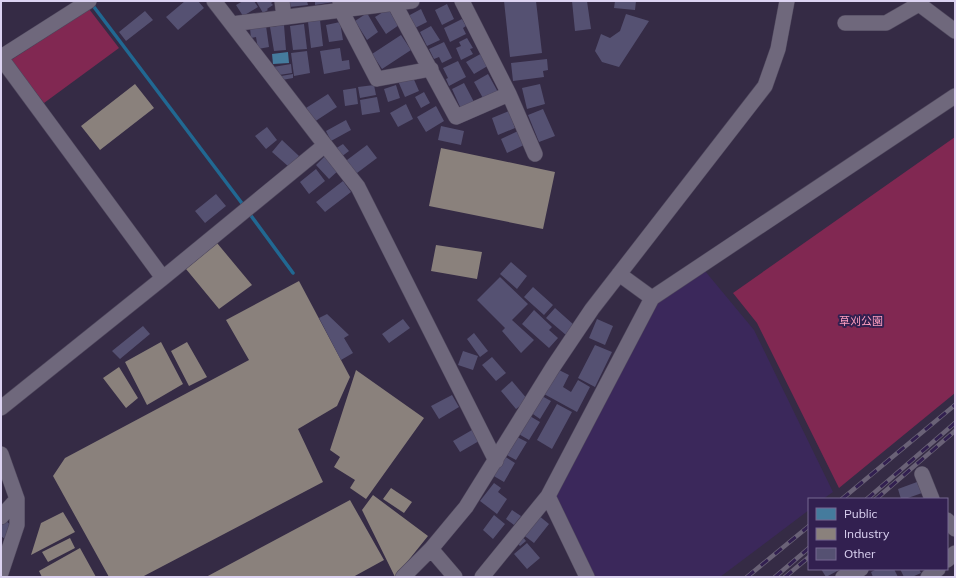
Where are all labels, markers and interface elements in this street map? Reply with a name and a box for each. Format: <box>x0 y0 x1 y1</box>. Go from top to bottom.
park label: 草刈公園 <box>839 314 883 328</box>
legend <box>808 498 948 570</box>
text: Public <box>844 506 878 521</box>
text: Industry <box>844 526 890 541</box>
text: Other <box>844 546 876 561</box>

